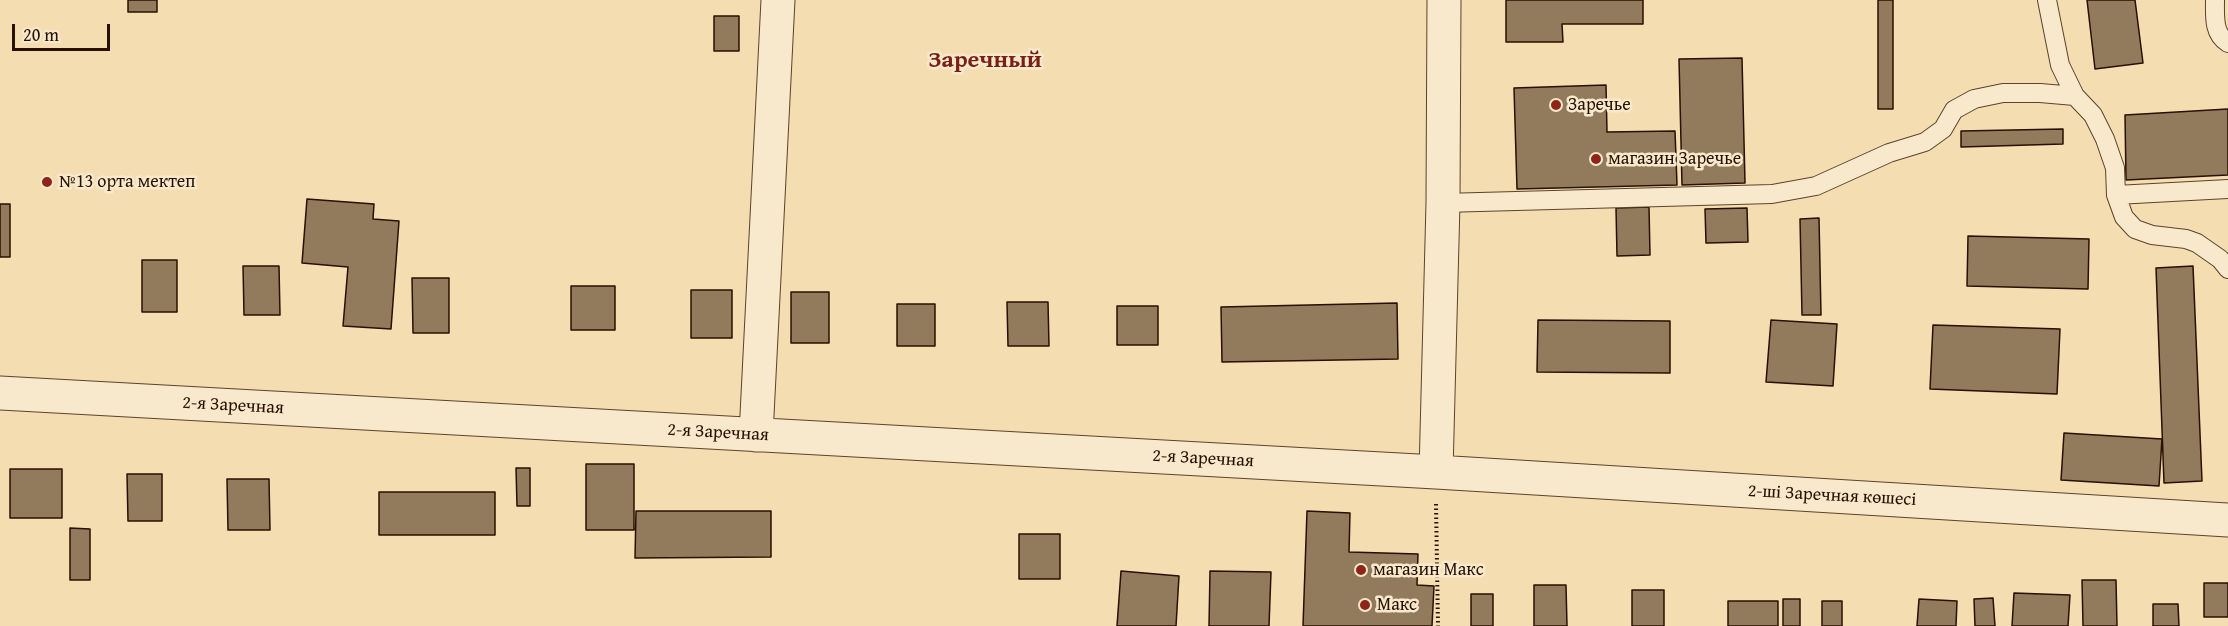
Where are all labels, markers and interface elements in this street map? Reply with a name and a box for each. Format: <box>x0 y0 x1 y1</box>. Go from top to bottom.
scale bar <box>15 12 112 50</box>
text: 20 m <box>23 21 59 48</box>
district label: Заречный <box>928 47 1042 75</box>
place label: Заречье <box>1568 94 1631 116</box>
marker: Заречье <box>1549 98 1563 112</box>
place label: магазин Заречье <box>1608 148 1741 170</box>
marker: магазин Заречье <box>1589 152 1603 166</box>
place label: №13 орта мектеп <box>59 171 195 193</box>
marker: №13 орта мектеп <box>40 175 54 189</box>
street label: 2-я Заречная <box>182 393 284 419</box>
street label: 2-я Заречная <box>667 420 769 446</box>
street label: 2-я Заречная <box>1152 446 1254 472</box>
street label: 2-ші Заречная көшесі <box>1747 481 1917 511</box>
place label: магазин Макс <box>1373 559 1484 581</box>
marker: магазин Макс <box>1354 563 1368 577</box>
place label: Макс <box>1377 594 1417 616</box>
marker: Макс <box>1358 598 1372 612</box>

